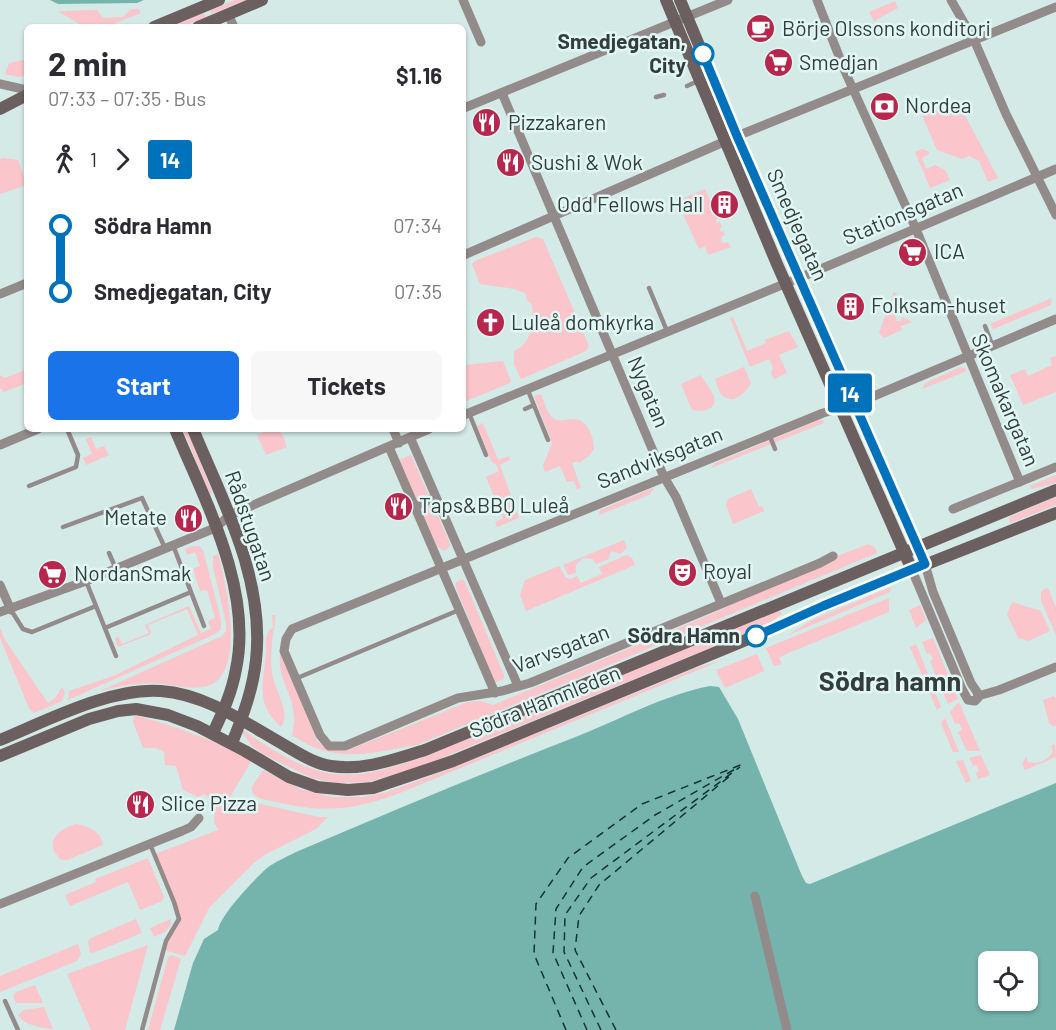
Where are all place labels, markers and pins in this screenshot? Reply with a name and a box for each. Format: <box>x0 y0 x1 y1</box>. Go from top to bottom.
cafe icon: Börje Olssons konditori <box>745 13 777 45</box>
place label: Börje Olssons konditori <box>782 15 991 40</box>
place label: Smedjegatan, City <box>557 28 686 77</box>
marker: Smedjegatan, City <box>692 43 714 65</box>
supermarket icon: Smedjan <box>762 47 794 79</box>
place label: Smedjan <box>799 49 878 74</box>
bank icon: Nordea <box>868 90 900 122</box>
place label: Nordea <box>905 92 971 117</box>
restaurant icon: Pizzakaren <box>471 107 503 139</box>
place label: Pizzakaren <box>508 109 606 134</box>
restaurant icon: Sushi & Wok <box>494 147 526 179</box>
place label: Sushi & Wok <box>531 149 643 174</box>
building icon: Odd Fellows Hall <box>708 189 740 221</box>
place label: Odd Fellows Hall <box>557 191 703 216</box>
supermarket icon: ICA <box>897 236 929 268</box>
place label: ICA <box>934 238 965 263</box>
building icon: Folksam-huset <box>834 290 866 322</box>
place label: Folksam-huset <box>871 292 1007 317</box>
church icon: Luleå domkyrka <box>474 307 506 339</box>
place label: Luleå domkyrka <box>511 309 654 334</box>
restaurant icon: Taps&BBQ Luleå <box>382 490 414 522</box>
place label: Taps&BBQ Luleå <box>419 492 569 517</box>
restaurant icon: Metate <box>172 502 204 534</box>
place label: Metate <box>104 504 167 529</box>
theatre icon: Royal <box>666 556 698 588</box>
supermarket icon: NordanSmak <box>37 558 69 590</box>
place label: Royal <box>703 558 752 583</box>
place label: NordanSmak <box>74 560 192 585</box>
place label: Södra Hamn <box>628 622 740 647</box>
marker: Södra Hamn <box>745 625 767 647</box>
restaurant icon: Slice Pizza <box>124 788 156 820</box>
place label: Slice Pizza <box>161 790 257 815</box>

